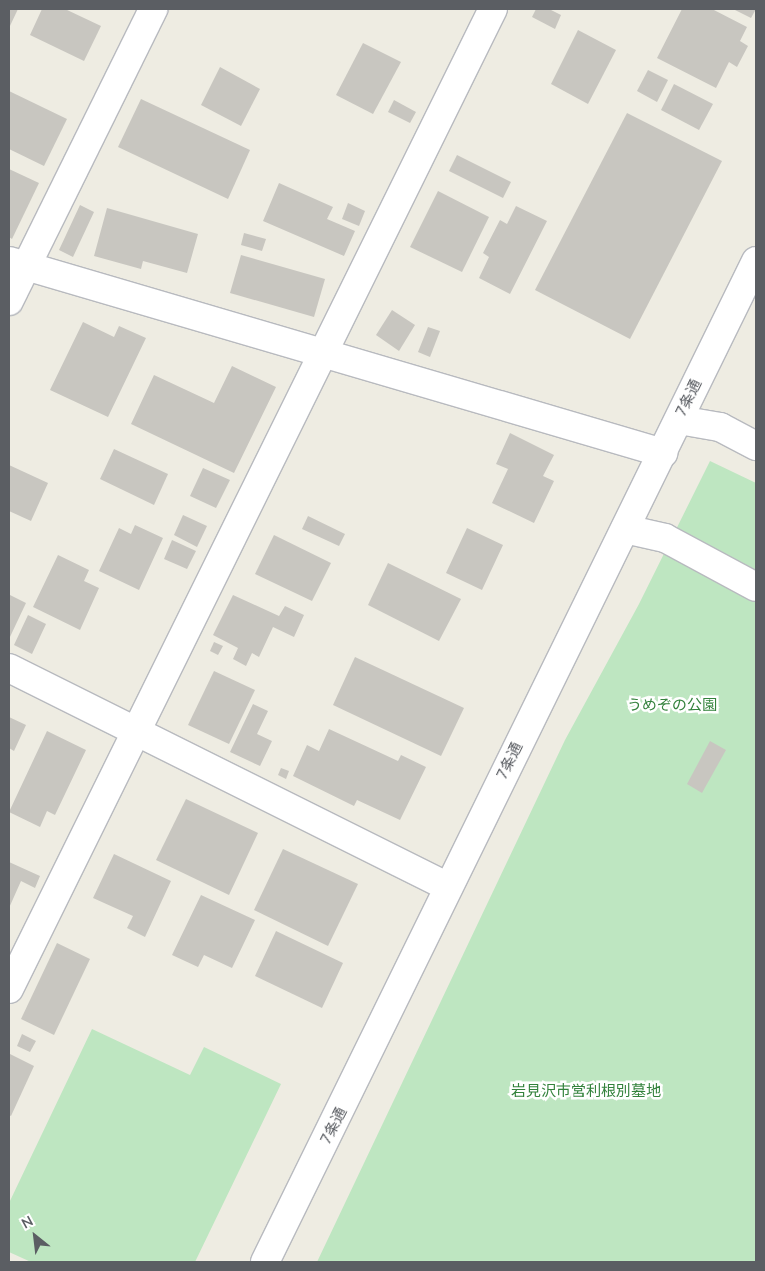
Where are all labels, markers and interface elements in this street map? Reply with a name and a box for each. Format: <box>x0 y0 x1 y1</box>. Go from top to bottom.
street label: 7条通 <box>672 377 706 419</box>
park label: うめぞの公園 <box>627 697 717 715</box>
street label: 7条通 <box>493 740 527 782</box>
park label: 岩見沢市営利根別墓地 <box>511 1083 661 1101</box>
street label: 7条通 <box>317 1105 351 1147</box>
north arrow <box>10 1211 60 1261</box>
text: N <box>18 1212 37 1233</box>

